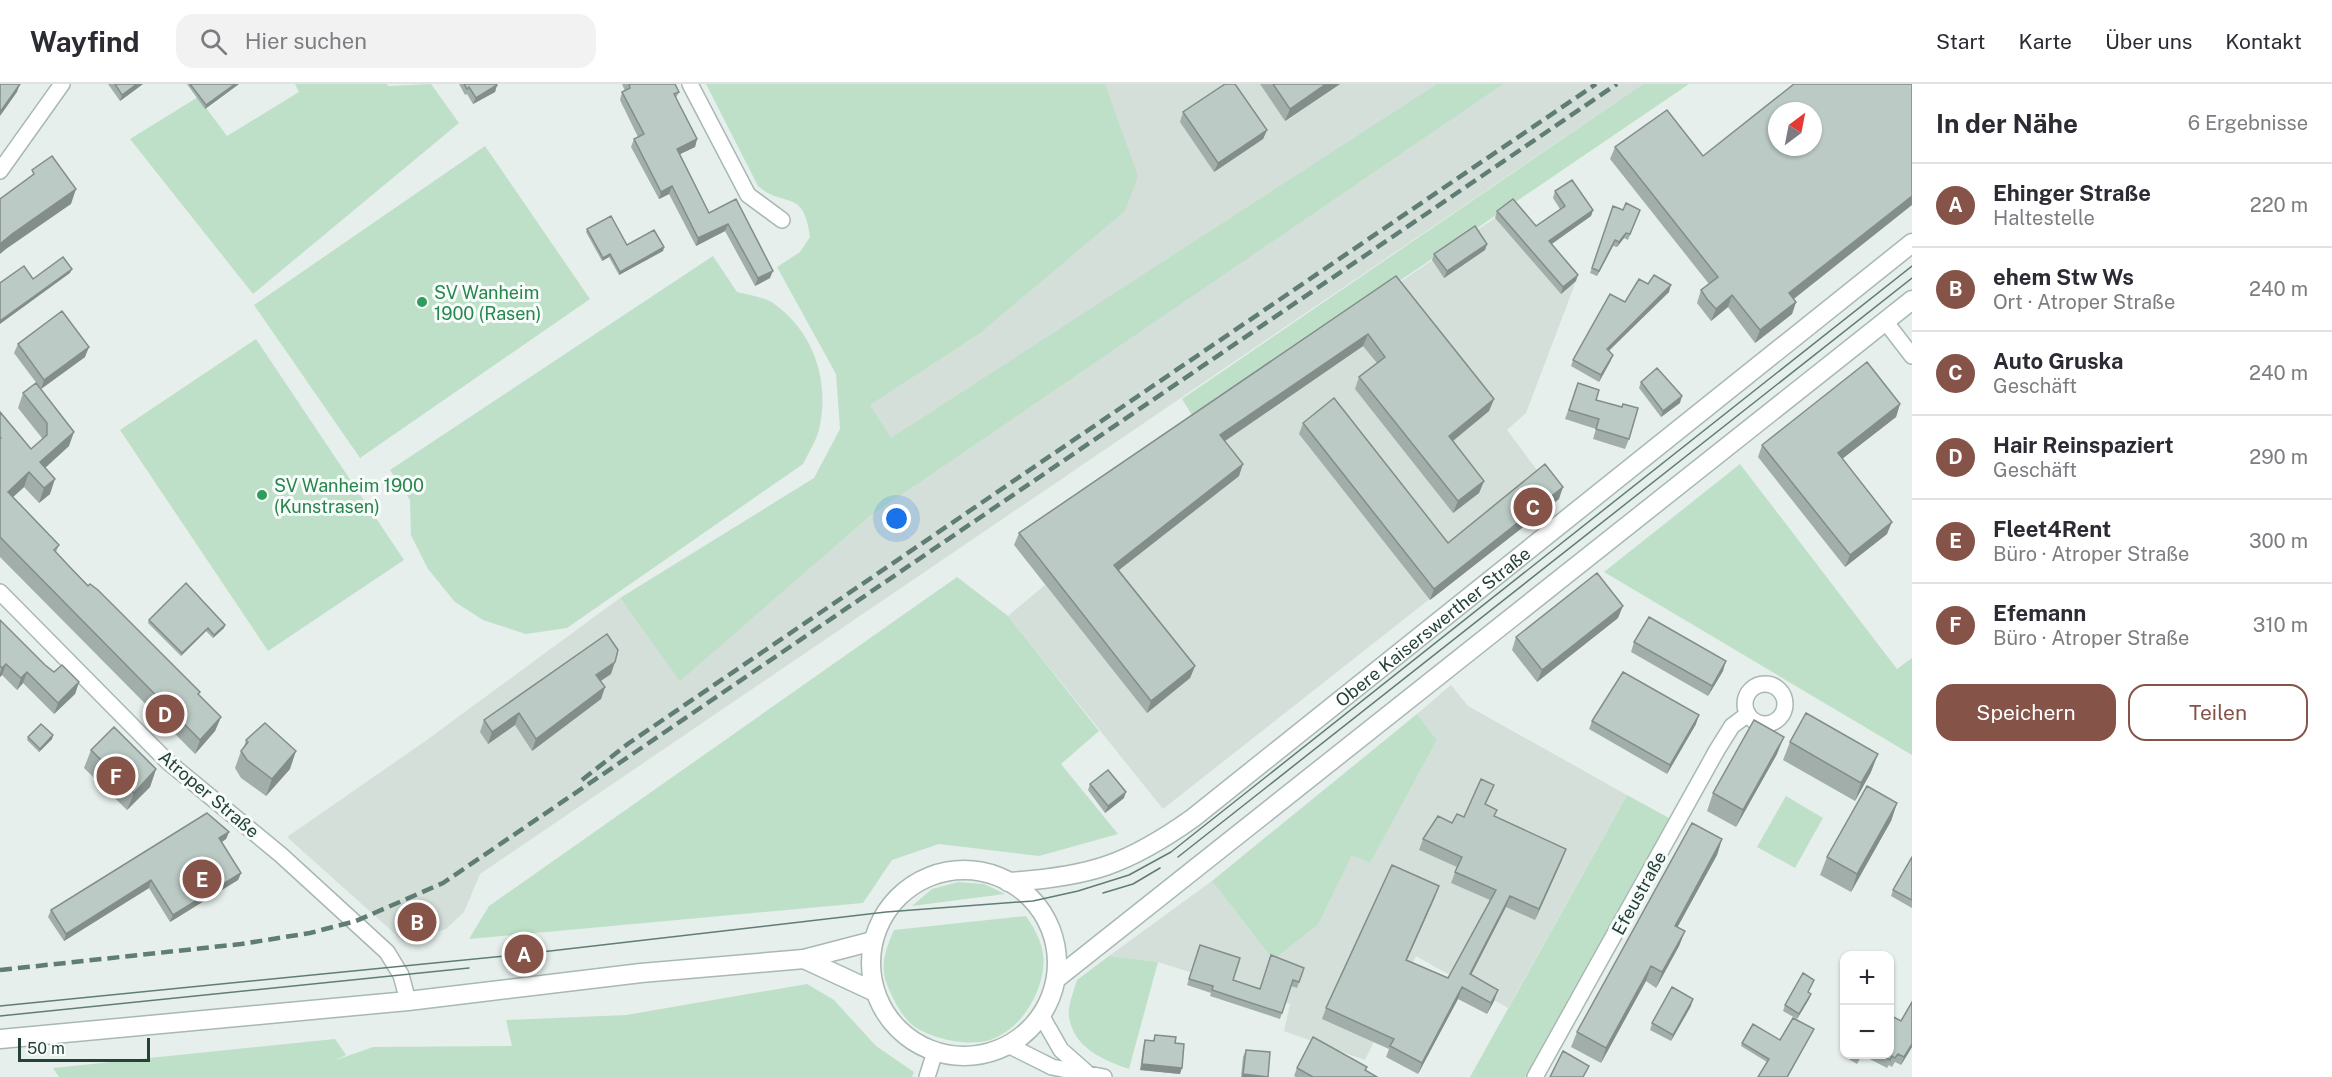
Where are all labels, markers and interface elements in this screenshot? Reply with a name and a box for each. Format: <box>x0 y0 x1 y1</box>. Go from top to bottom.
search box <box>176 14 596 68</box>
text: Wayfind <box>30 25 140 58</box>
icon: search <box>197 25 230 58</box>
text: Hier suchen <box>245 28 367 54</box>
text: Start <box>1936 29 1985 54</box>
text: Karte <box>2018 29 2072 54</box>
text: Über uns <box>2105 29 2192 54</box>
text: Kontakt <box>2225 29 2302 54</box>
north arrow <box>1768 102 1822 156</box>
text: In der Nähe <box>1936 108 2078 139</box>
text: 6 Ergebnisse <box>2188 111 2308 135</box>
text: Ehinger Straße <box>1993 180 2151 206</box>
text: A <box>1948 193 1963 217</box>
text: 220 m <box>2250 193 2308 217</box>
text: Haltestelle <box>1993 206 2095 230</box>
text: ehem Stw Ws <box>1993 264 2134 290</box>
text: B <box>1949 277 1962 301</box>
text: 240 m <box>2249 277 2308 301</box>
place label: SV Wanheim 1900 (Rasen) <box>434 282 541 324</box>
text: Ort · Atroper Straße <box>1993 290 2175 314</box>
marker: SV Wanheim 1900 (Rasen) <box>415 295 429 309</box>
text: Auto Gruska <box>1993 348 2123 374</box>
text: C <box>1948 361 1963 385</box>
text: 240 m <box>2249 361 2308 385</box>
text: Geschäft <box>1993 374 2077 398</box>
text: Hair Reinspaziert <box>1993 432 2174 458</box>
text: D <box>1948 445 1963 469</box>
text: 290 m <box>2249 445 2308 469</box>
text: Geschäft <box>1993 458 2077 482</box>
place label: SV Wanheim 1900 (Kunstrasen) <box>274 475 424 517</box>
pin: C <box>1514 484 1552 530</box>
marker: SV Wanheim 1900 (Kunstrasen) <box>255 488 269 502</box>
your location <box>882 504 911 533</box>
text: Fleet4Rent <box>1993 516 2111 542</box>
text: E <box>1949 529 1962 553</box>
text: 300 m <box>2249 529 2308 553</box>
street label: Obere Kaiserswerther Straße <box>1331 542 1534 711</box>
text: Büro · Atroper Straße <box>1993 542 2189 566</box>
text: Efemann <box>1993 600 2086 626</box>
text: F <box>1949 613 1962 637</box>
text: 310 m <box>2253 613 2308 637</box>
text: Büro · Atroper Straße <box>1993 626 2189 650</box>
button: Speichern <box>1936 684 2116 741</box>
button: Teilen <box>2128 684 2308 741</box>
pin: D <box>146 692 184 736</box>
street label: Atroper Straße <box>155 746 263 842</box>
pin: F <box>96 754 136 798</box>
street label: Efeustraße <box>1608 848 1670 938</box>
pin: E <box>182 856 222 902</box>
pin: B <box>398 900 436 944</box>
pin: A <box>504 932 544 976</box>
map controls <box>1840 951 1894 1059</box>
button: + <box>1840 951 1894 1005</box>
button: − <box>1840 1005 1894 1059</box>
scale bar <box>18 1035 150 1062</box>
text: 50 m <box>27 1039 65 1058</box>

